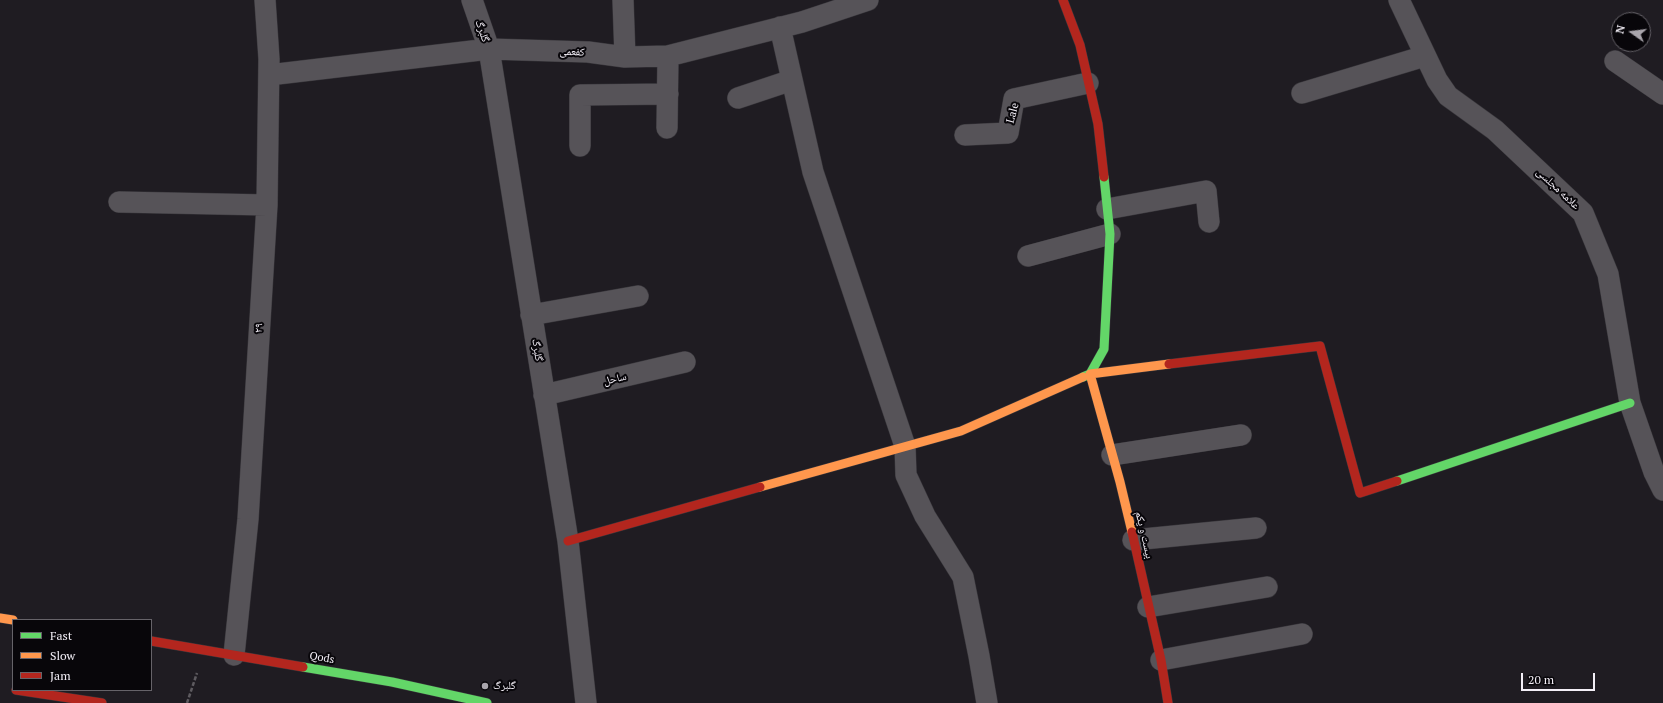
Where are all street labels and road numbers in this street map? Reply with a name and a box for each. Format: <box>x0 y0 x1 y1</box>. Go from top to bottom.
street label: گلبرگ <box>472 18 492 44</box>
street label: کفعمی <box>559 45 585 59</box>
street label: Lale <box>1004 101 1022 125</box>
street label: علامه مجلسی <box>1533 165 1583 213</box>
street label: ۲۹ <box>252 323 266 333</box>
street label: گلبرگ <box>529 338 545 362</box>
street label: ساحل <box>602 370 628 388</box>
street label: بیست و یکم <box>1132 510 1156 560</box>
street label: Qods <box>308 649 336 667</box>

